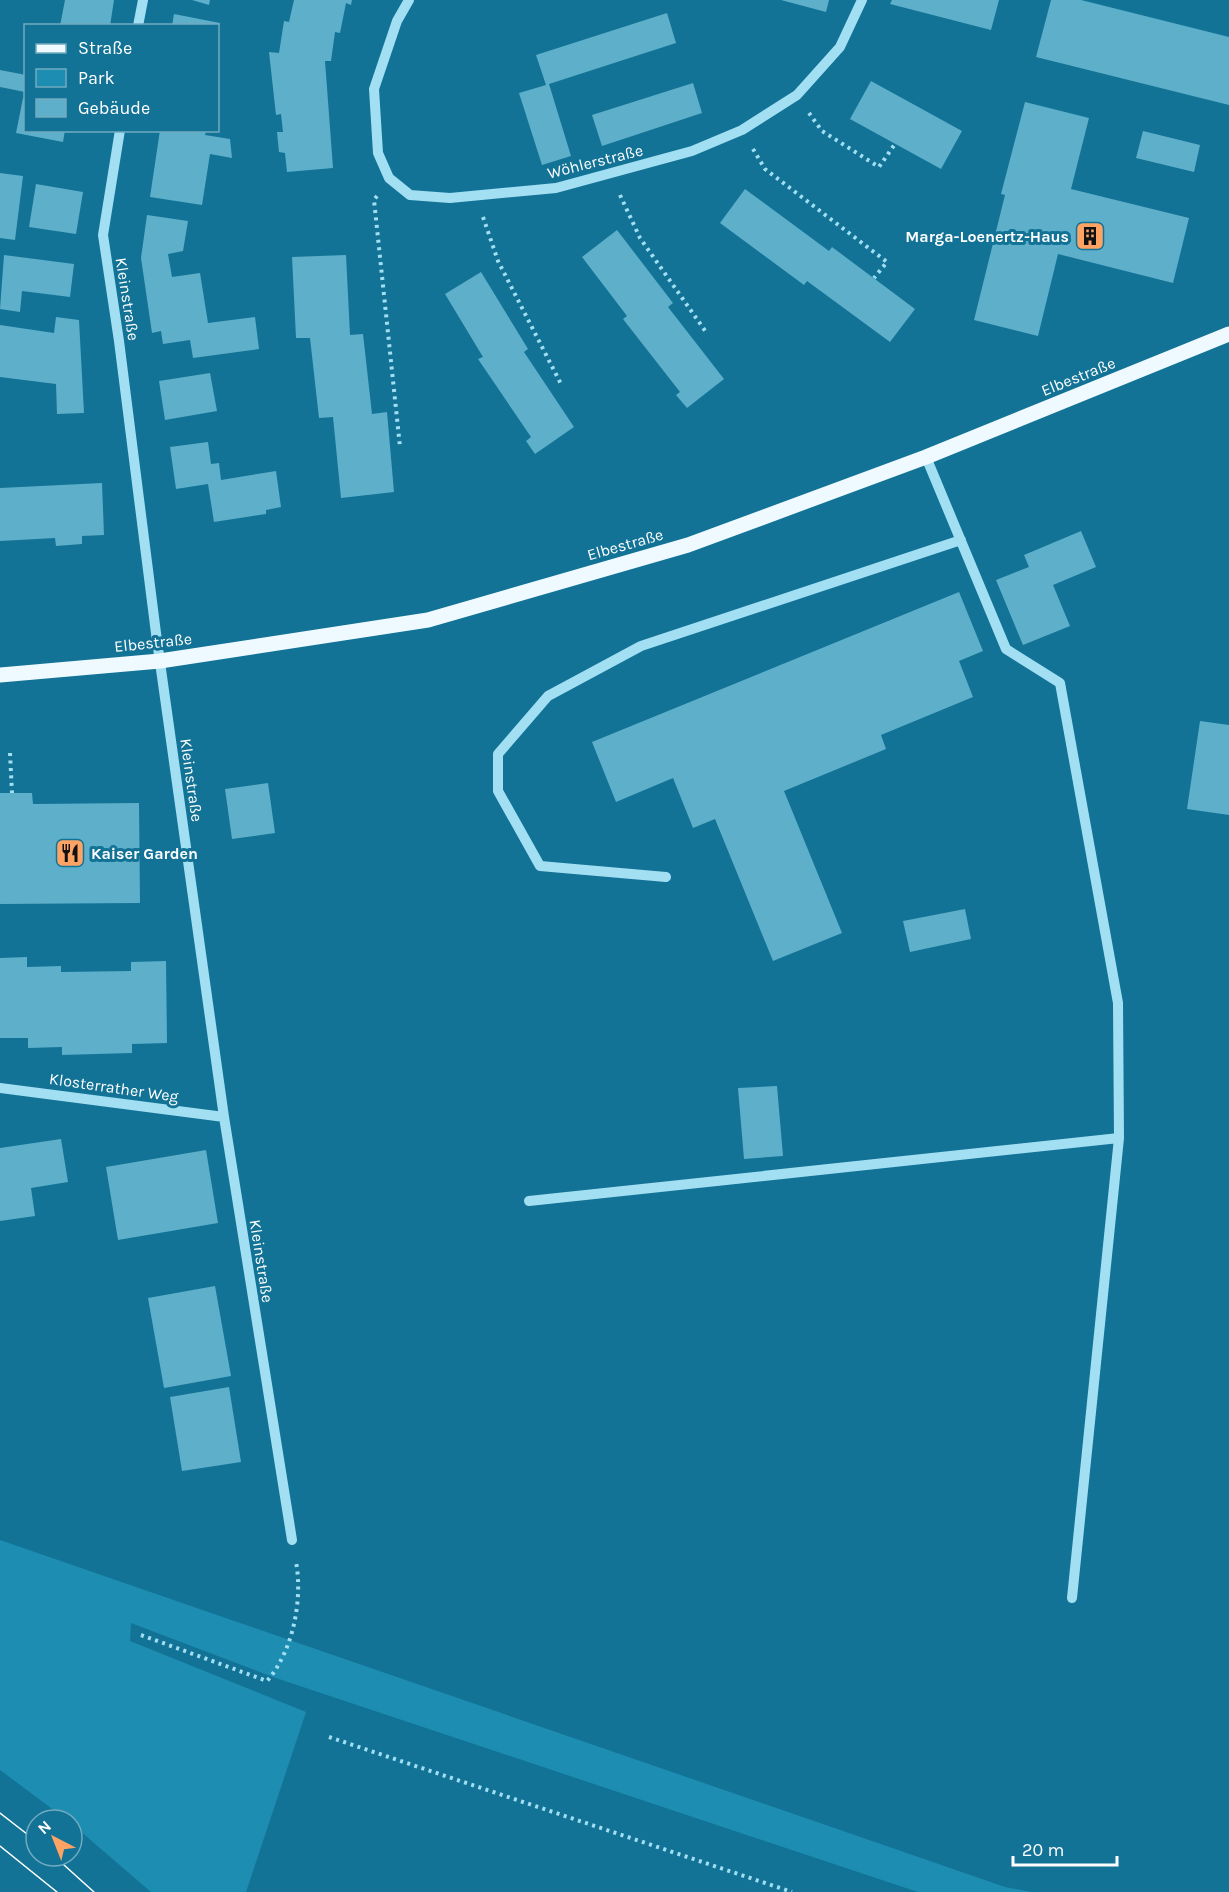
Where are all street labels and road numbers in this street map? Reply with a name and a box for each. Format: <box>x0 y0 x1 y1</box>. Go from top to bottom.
street label: Wöhlerstraße <box>545 140 645 183</box>
street label: Kleinstraße <box>112 256 143 342</box>
street label: Elbestraße <box>1038 353 1118 400</box>
street label: Elbestraße <box>585 525 665 564</box>
street label: Elbestraße <box>113 629 193 656</box>
street label: Kleinstraße <box>176 737 207 823</box>
street label: Klosterrather Weg <box>48 1069 180 1106</box>
street label: Kleinstraße <box>246 1218 277 1304</box>

